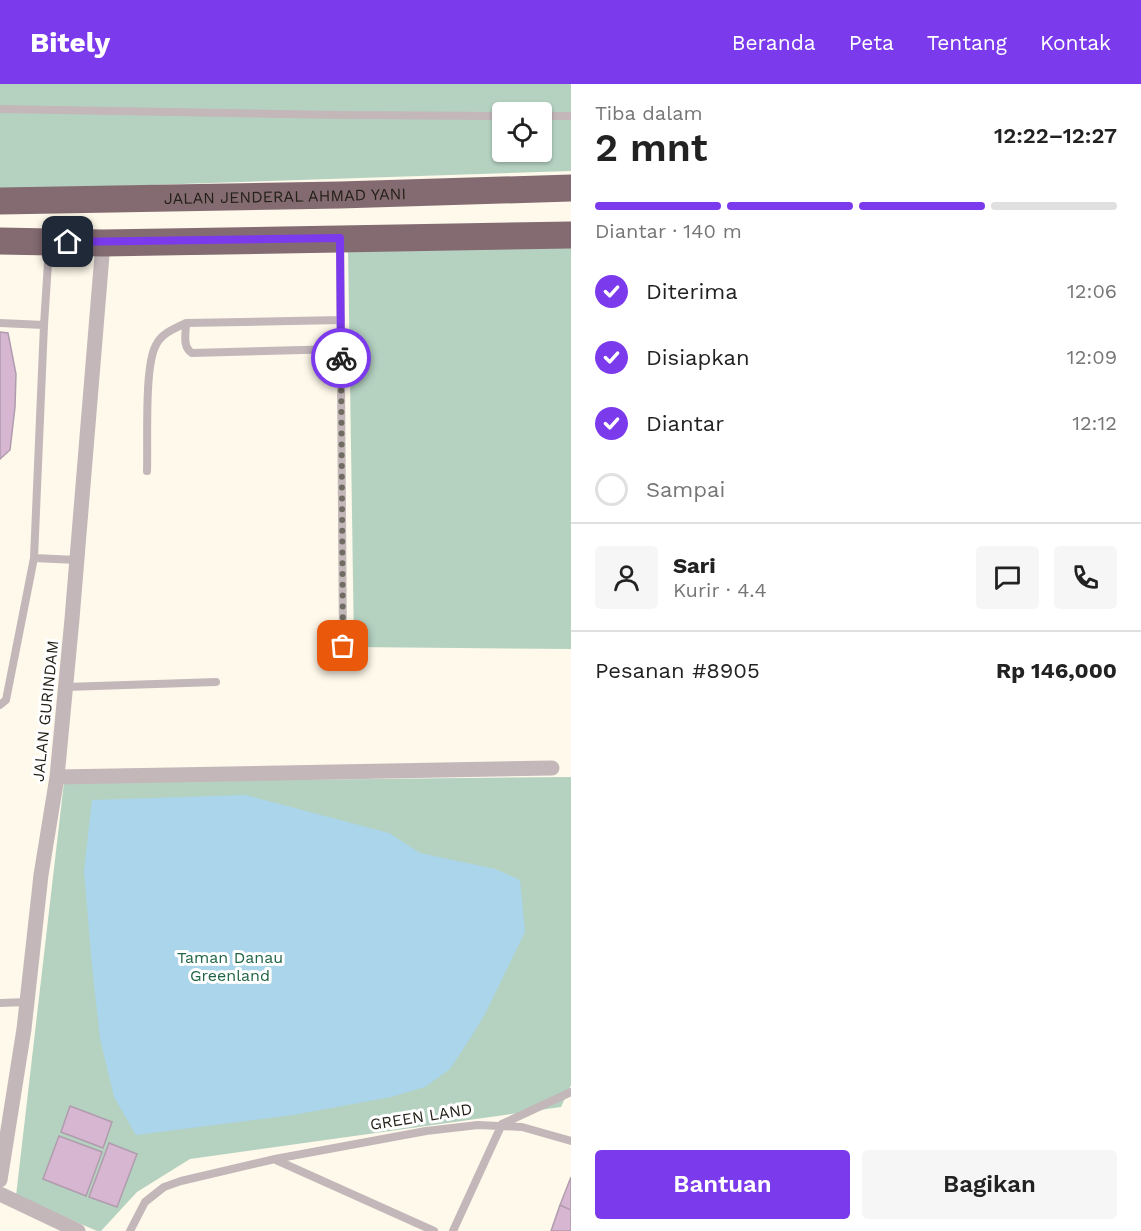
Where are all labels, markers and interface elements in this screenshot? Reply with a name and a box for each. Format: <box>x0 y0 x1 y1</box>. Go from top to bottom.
text: Bitely <box>30 26 110 59</box>
text: Beranda <box>732 30 816 55</box>
text: Peta <box>849 30 894 55</box>
text: Tentang <box>927 30 1007 55</box>
text: Kontak <box>1040 30 1111 55</box>
text: Tiba dalam <box>595 101 703 125</box>
map controls <box>492 102 552 162</box>
button: locate <box>492 102 552 162</box>
text: 12:22–12:27 <box>994 123 1117 148</box>
text: 2 mnt <box>595 125 708 170</box>
street label: JALAN JENDERAL AHMAD YANI <box>164 184 406 208</box>
pin <box>42 216 93 267</box>
text: Diantar · 140 m <box>595 219 742 243</box>
icon: home <box>51 225 84 258</box>
icon: check <box>595 275 628 308</box>
text: Diterima <box>646 279 738 304</box>
text: 12:06 <box>1067 279 1117 303</box>
courier <box>311 328 371 388</box>
icon: check <box>595 341 628 374</box>
icon: bike <box>325 342 358 375</box>
text: Disiapkan <box>646 345 750 370</box>
text: 12:09 <box>1067 345 1117 369</box>
icon: check <box>595 407 628 440</box>
text: Diantar <box>646 411 724 436</box>
text: 12:12 <box>1072 411 1117 435</box>
text: Sampai <box>646 477 725 502</box>
button: person <box>595 546 658 609</box>
button: chat <box>976 546 1039 609</box>
button: phone <box>1054 546 1117 609</box>
text: Sari <box>673 553 716 578</box>
text: Kurir · 4.4 <box>673 578 767 602</box>
pin <box>317 620 368 671</box>
icon: bag <box>326 629 359 662</box>
street label: JALAN GURINDAM <box>29 639 62 783</box>
text: Pesanan #8905 <box>595 658 760 683</box>
text: Rp 146,000 <box>996 658 1117 683</box>
park label: Taman Danau Greenland <box>177 948 283 985</box>
street label: GREEN LAND <box>369 1099 474 1134</box>
button: Bantuan <box>595 1150 850 1219</box>
button: Bagikan <box>862 1150 1117 1219</box>

